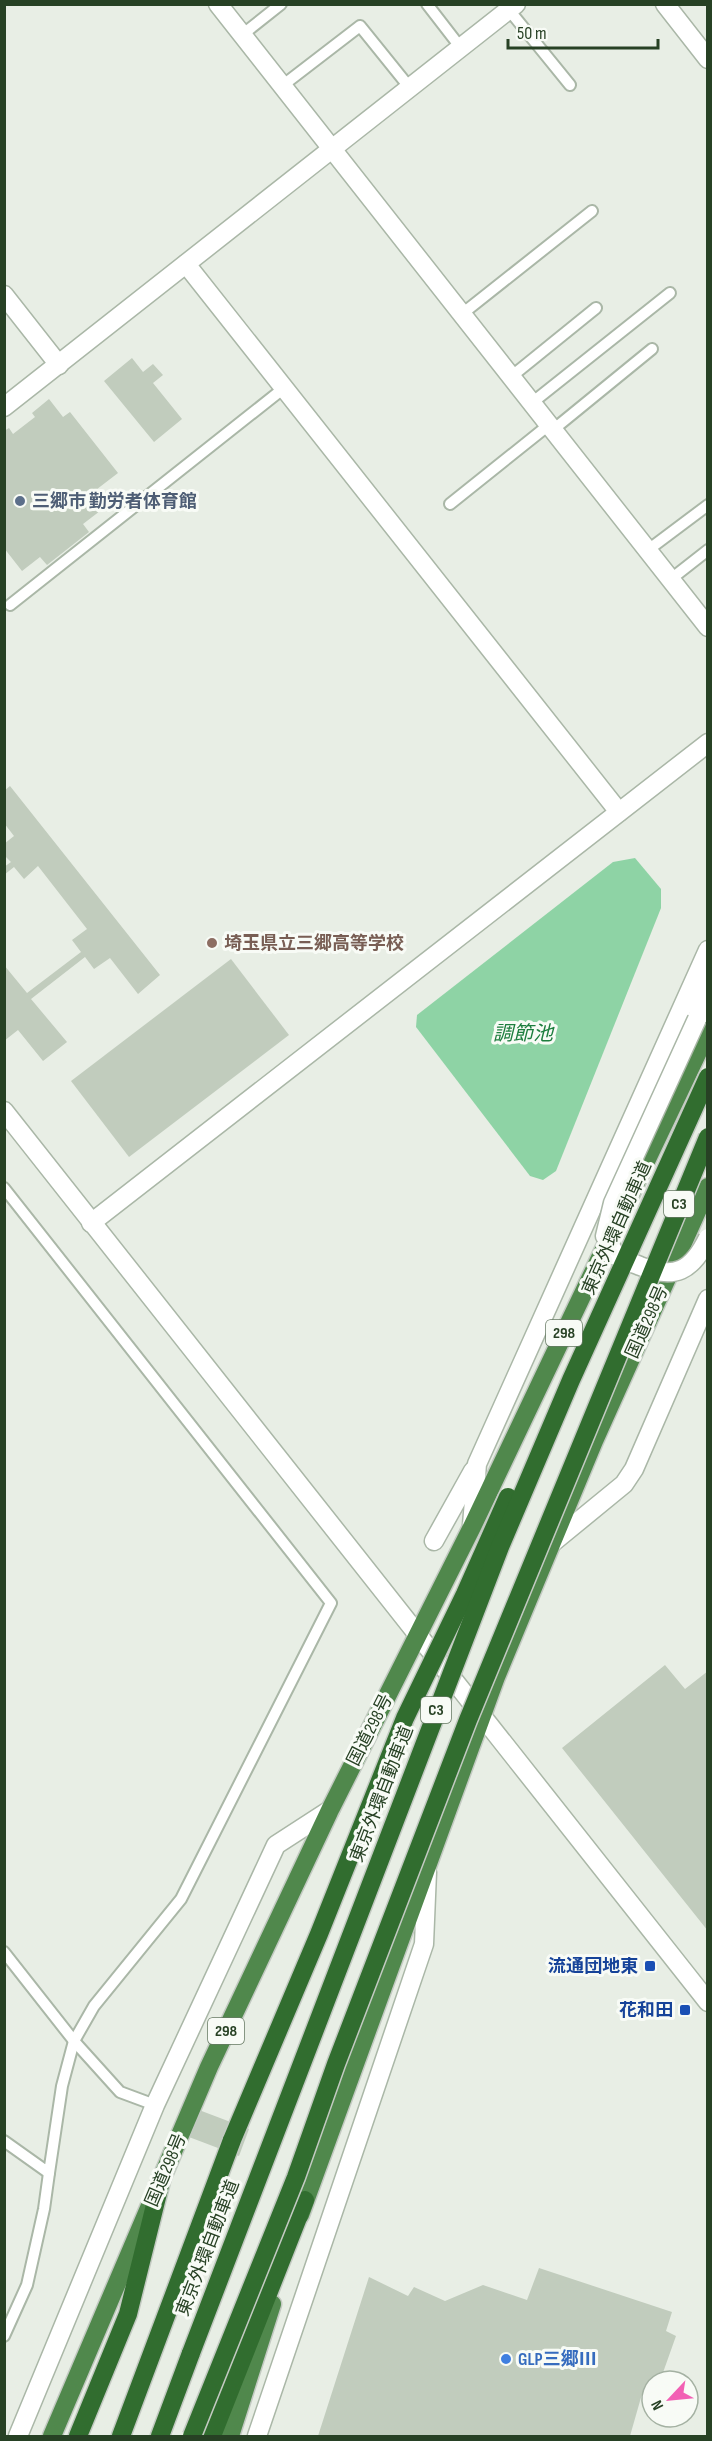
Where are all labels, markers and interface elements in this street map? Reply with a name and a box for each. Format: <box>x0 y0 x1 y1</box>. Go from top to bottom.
scale bar <box>508 12 658 50</box>
text: 50 m <box>517 23 547 44</box>
place label: 三郷市 勤労者体育館 <box>32 491 197 512</box>
marker: 三郷市 勤労者体育館 <box>13 494 27 508</box>
place label: 埼玉県立三郷高等学校 <box>224 933 404 954</box>
marker: 埼玉県立三郷高等学校 <box>205 936 219 950</box>
water label: 調節池 <box>493 1022 555 1046</box>
street label: 東京外環自動車道 <box>578 1158 656 1298</box>
road number: C3 <box>664 1191 694 1217</box>
street label: 国道298号 <box>622 1282 672 1362</box>
road number: 298 <box>546 1320 582 1346</box>
street label: 国道298号 <box>343 1691 397 1769</box>
road number: C3 <box>421 1697 451 1723</box>
street label: 東京外環自動車道 <box>346 1723 418 1865</box>
place label: 流通団地東 <box>548 1956 638 1977</box>
marker: 流通団地東 <box>643 1959 657 1973</box>
place label: 花和田 <box>619 2000 673 2021</box>
marker: 花和田 <box>678 2003 692 2017</box>
road number: 298 <box>208 2018 244 2044</box>
street label: 国道298号 <box>141 2130 191 2210</box>
street label: 東京外環自動車道 <box>172 2177 244 2319</box>
place label: GLP三郷Ⅲ <box>518 2349 597 2370</box>
marker: GLP三郷Ⅲ <box>499 2352 513 2366</box>
north arrow <box>640 2369 700 2429</box>
text: N <box>647 2397 668 2413</box>

